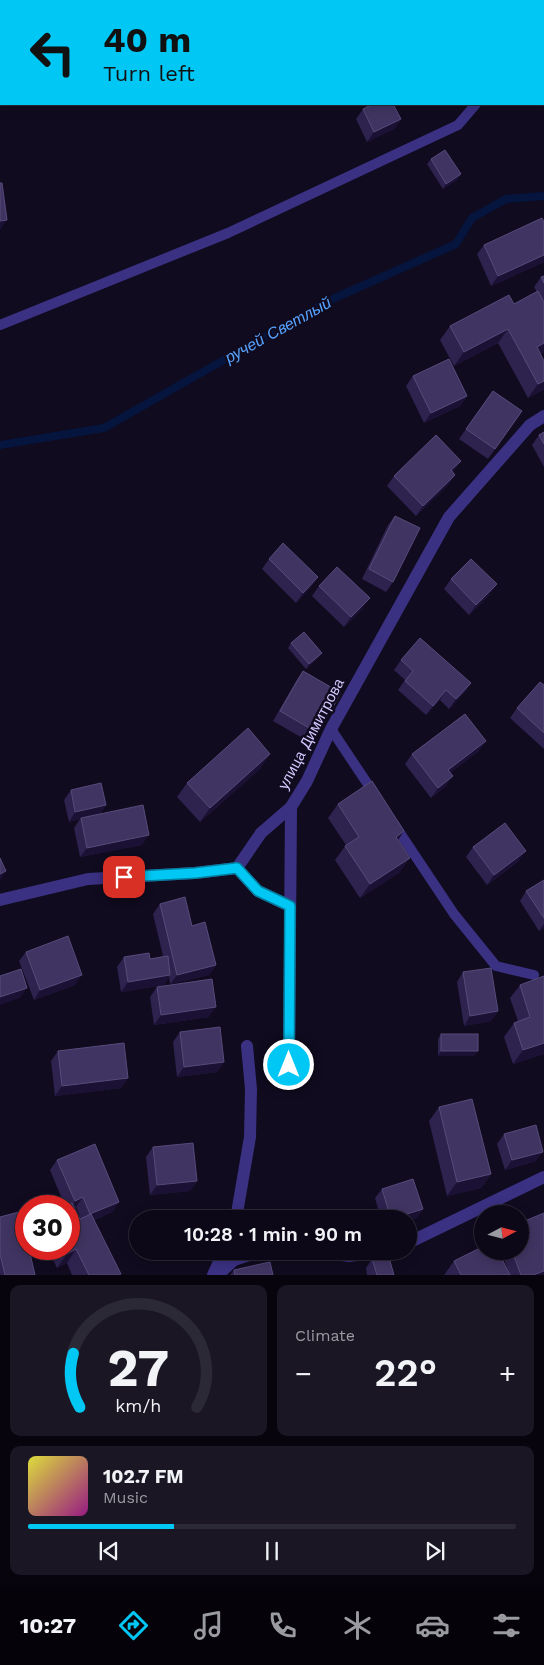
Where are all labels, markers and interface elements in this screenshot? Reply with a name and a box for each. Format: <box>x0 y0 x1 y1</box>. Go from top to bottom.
text: 40 m <box>103 19 191 61</box>
icon: left <box>20 20 85 85</box>
text: Turn left <box>103 61 195 86</box>
water label: ручей Светлый <box>221 293 335 368</box>
street label: улица Димитрова <box>274 675 348 793</box>
pin <box>103 856 145 898</box>
icon: arrive <box>110 863 138 891</box>
position arrow <box>262 1038 314 1090</box>
speed limit sign: 30 <box>15 1195 80 1260</box>
north arrow <box>474 1205 529 1260</box>
map controls <box>474 1205 529 1260</box>
text: 10:28 · 1 min · 90 m <box>184 1223 362 1246</box>
text: Climate <box>295 1326 355 1345</box>
text: 27 <box>108 1338 169 1399</box>
text: 22° <box>374 1351 437 1395</box>
text: − <box>295 1357 312 1390</box>
text: + <box>499 1357 516 1390</box>
text: km/h <box>115 1395 162 1416</box>
text: 102.7 FM <box>103 1465 184 1488</box>
text: Music <box>103 1488 148 1507</box>
icon: previous <box>95 1537 123 1565</box>
icon: pause <box>258 1537 286 1565</box>
icon: next <box>421 1537 449 1565</box>
icon: directions <box>116 1608 151 1643</box>
icon: music <box>191 1608 226 1643</box>
icon: phone <box>265 1608 300 1643</box>
icon: climate <box>340 1608 375 1643</box>
icon: car <box>415 1608 450 1643</box>
icon: filters <box>489 1608 524 1643</box>
text: 10:27 <box>20 1613 76 1638</box>

